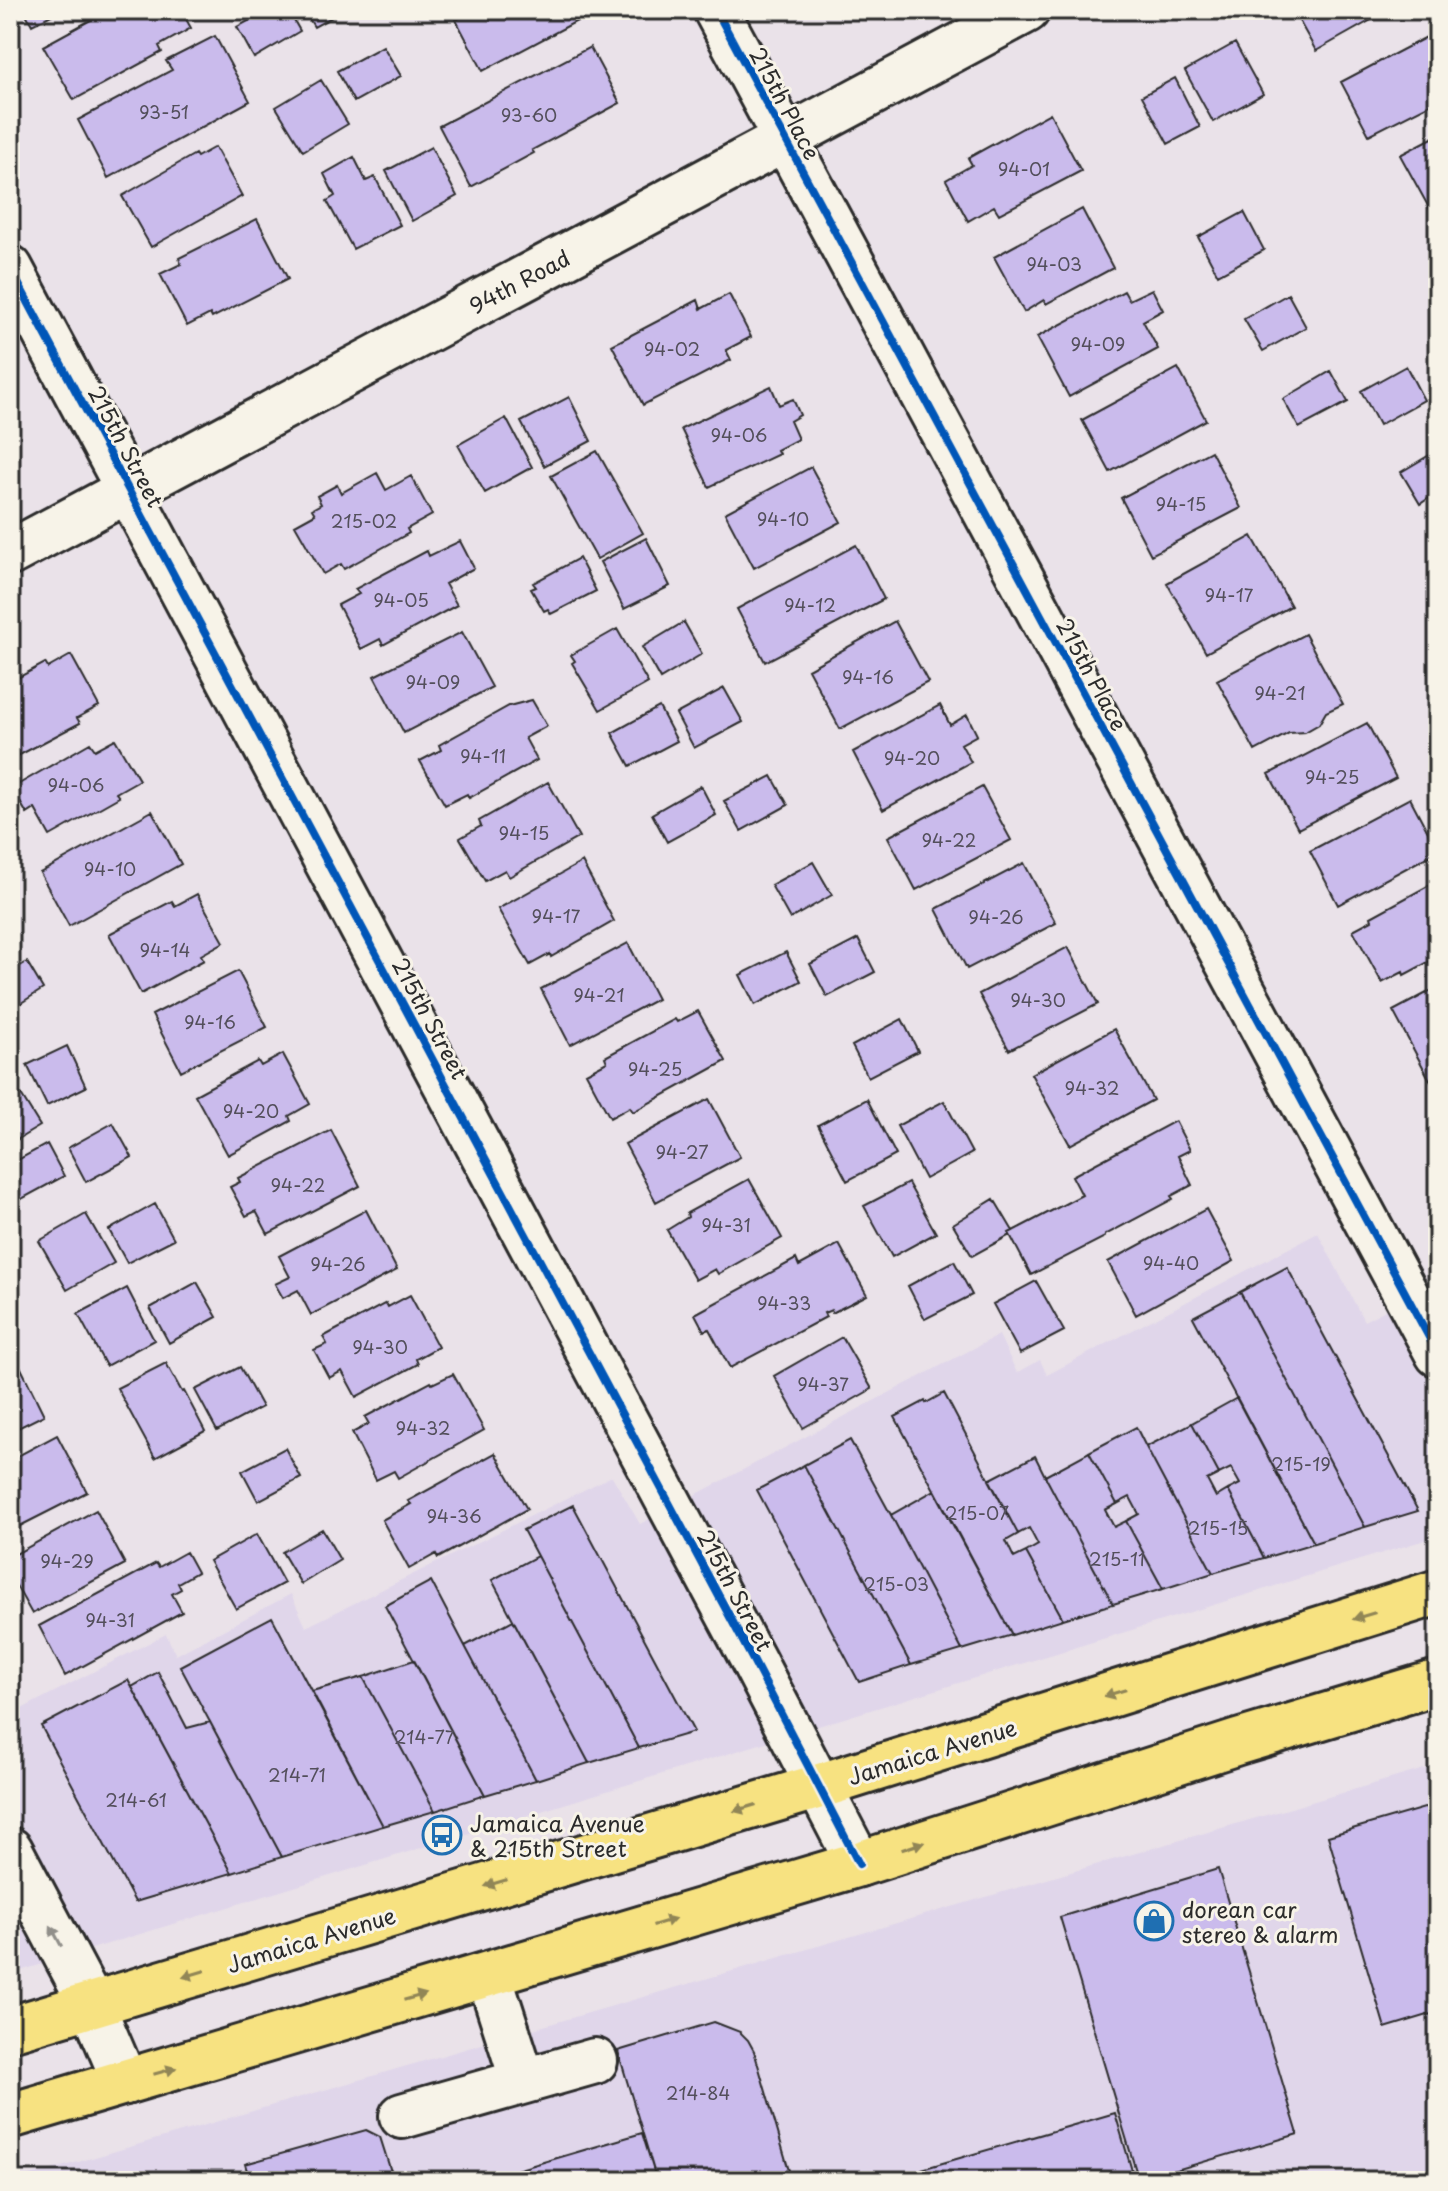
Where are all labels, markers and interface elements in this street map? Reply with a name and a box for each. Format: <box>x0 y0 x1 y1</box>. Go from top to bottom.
street label: 215th Place <box>742 41 830 165</box>
house number: 93-51 <box>139 98 189 125</box>
house number: 93-60 <box>501 101 557 128</box>
house number: 94-01 <box>998 155 1050 182</box>
street label: 94th Road <box>463 241 575 321</box>
house number: 94-03 <box>1026 250 1082 277</box>
house number: 94-09 <box>1071 330 1125 357</box>
house number: 94-02 <box>644 335 700 362</box>
street label: 215th Street <box>81 379 173 513</box>
house number: 94-06 <box>711 421 767 448</box>
house number: 94-15 <box>1156 490 1206 517</box>
house number: 94-10 <box>757 505 809 532</box>
house number: 215-02 <box>331 507 397 534</box>
house number: 94-17 <box>1205 581 1254 608</box>
house number: 94-05 <box>373 586 429 613</box>
house number: 94-12 <box>784 591 836 618</box>
street label: 215th Place <box>1049 612 1137 736</box>
house number: 94-16 <box>842 663 894 690</box>
house number: 94-09 <box>406 668 460 695</box>
house number: 94-21 <box>1254 679 1306 706</box>
house number: 94-11 <box>460 742 506 769</box>
house number: 94-20 <box>884 744 940 771</box>
house number: 94-25 <box>1305 763 1359 790</box>
house number: 94-06 <box>48 771 104 798</box>
house number: 94-15 <box>499 819 549 846</box>
house number: 94-22 <box>922 826 976 853</box>
house number: 94-10 <box>84 855 136 882</box>
house number: 94-17 <box>532 902 581 929</box>
house number: 94-26 <box>968 903 1024 930</box>
house number: 94-14 <box>139 936 191 963</box>
street label: 215th Street <box>385 951 477 1085</box>
house number: 94-21 <box>573 981 625 1008</box>
house number: 94-30 <box>1010 986 1066 1013</box>
house number: 94-16 <box>184 1008 236 1035</box>
house number: 94-25 <box>628 1055 682 1082</box>
house number: 94-32 <box>1065 1074 1119 1101</box>
house number: 94-20 <box>223 1097 279 1124</box>
house number: 94-27 <box>655 1138 709 1165</box>
house number: 94-22 <box>271 1171 325 1198</box>
house number: 94-31 <box>701 1211 751 1238</box>
house number: 94-40 <box>1143 1249 1199 1276</box>
house number: 94-26 <box>310 1250 366 1277</box>
house number: 94-33 <box>757 1289 811 1316</box>
house number: 94-30 <box>352 1333 408 1360</box>
house number: 94-37 <box>797 1370 849 1397</box>
house number: 94-32 <box>396 1414 450 1441</box>
house number: 215-19 <box>1271 1450 1331 1477</box>
house number: 215-07 <box>945 1499 1009 1526</box>
house number: 94-36 <box>426 1502 482 1529</box>
house number: 215-15 <box>1188 1514 1248 1541</box>
street label: 215th Street <box>690 1523 782 1657</box>
house number: 215-11 <box>1089 1545 1145 1572</box>
house number: 94-29 <box>40 1547 94 1574</box>
house number: 215-03 <box>863 1570 929 1597</box>
house number: 94-31 <box>85 1606 135 1633</box>
one-way arrow <box>1351 1610 1375 1622</box>
one-way arrow <box>1103 1687 1127 1700</box>
street label: Jamaica Avenue <box>844 1710 1020 1792</box>
house number: 214-77 <box>394 1723 455 1750</box>
house number: 214-71 <box>268 1761 326 1788</box>
house number: 214-61 <box>105 1786 167 1813</box>
one-way arrow <box>733 1802 757 1815</box>
place label: Jamaica Avenue & 215th Street <box>470 1806 645 1864</box>
bus stop icon: Jamaica Avenue & 215th Street <box>421 1814 463 1856</box>
one-way arrow <box>901 1840 925 1852</box>
one-way arrow <box>484 1877 508 1890</box>
place label: dorean car stereo & alarm <box>1182 1892 1339 1950</box>
street label: Jamaica Avenue <box>223 1898 399 1980</box>
shop icon: dorean car stereo & alarm <box>1133 1900 1175 1942</box>
one-way arrow <box>652 1915 676 1928</box>
one-way arrow <box>49 1925 63 1947</box>
one-way arrow <box>181 1968 205 1981</box>
one-way arrow <box>403 1990 427 2003</box>
one-way arrow <box>154 2064 178 2077</box>
house number: 214-84 <box>666 2079 730 2106</box>

